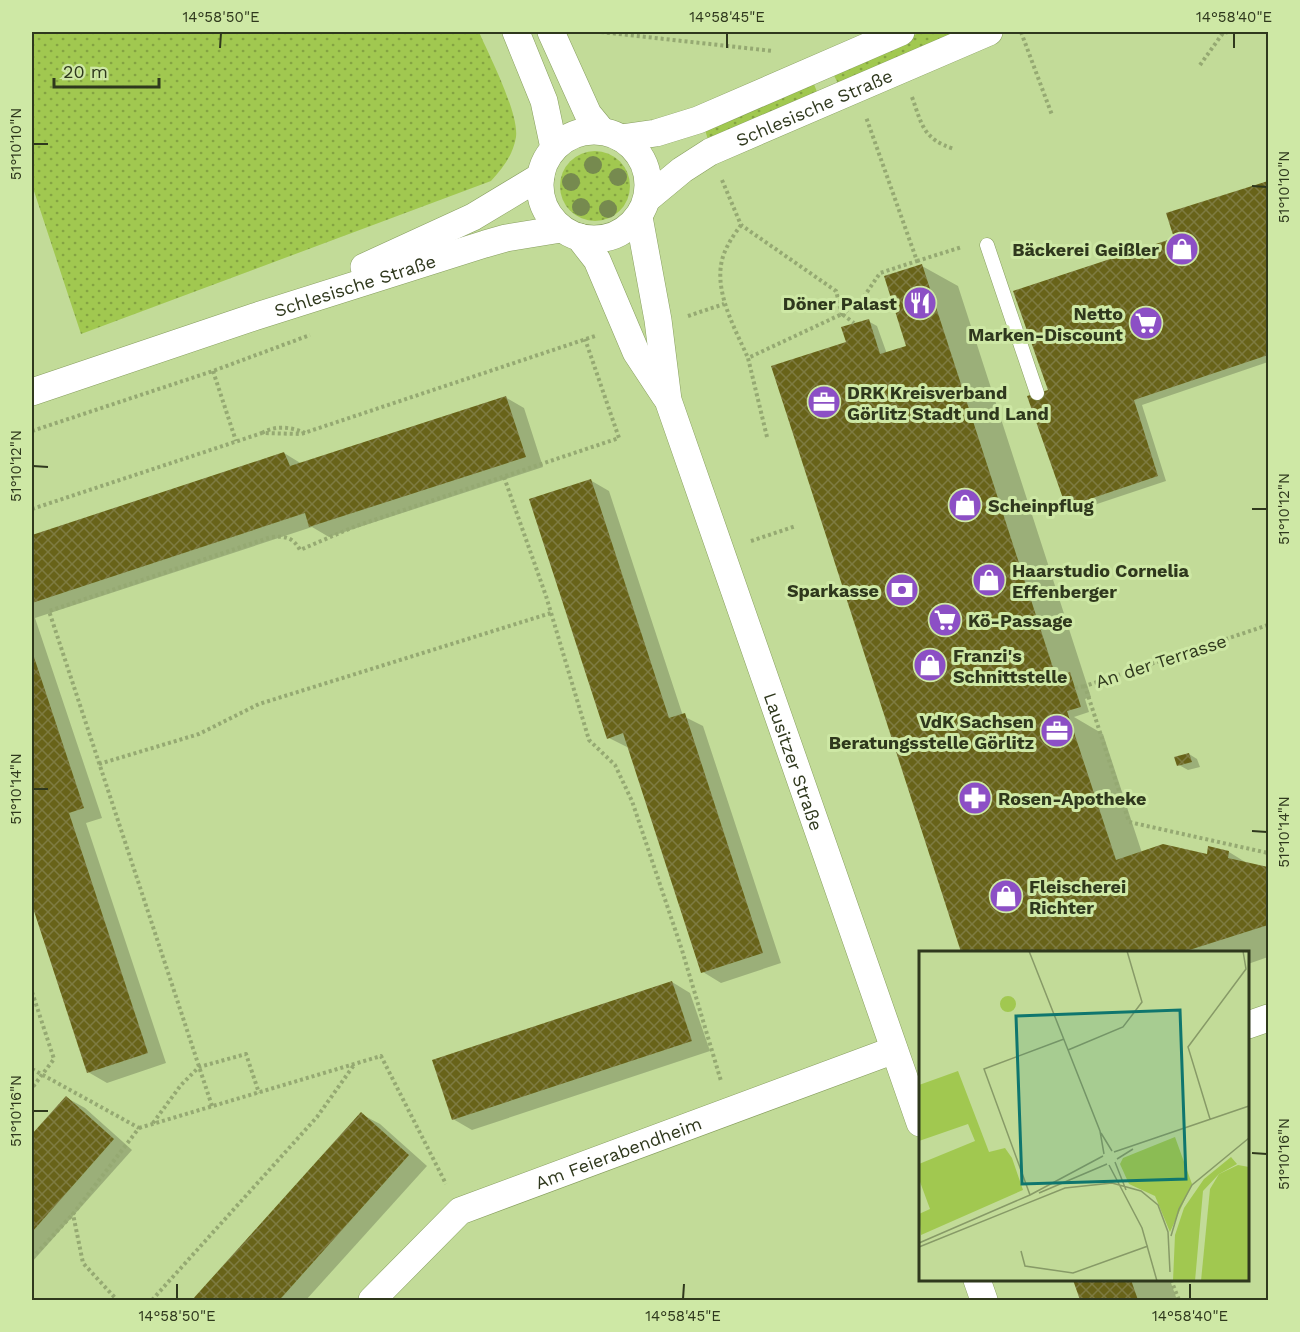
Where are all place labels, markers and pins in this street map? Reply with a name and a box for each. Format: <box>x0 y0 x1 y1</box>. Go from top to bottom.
shop icon: Bäckerei Geißler <box>1164 231 1200 267</box>
place label: Bäckerei Geißler <box>1012 239 1159 260</box>
restaurant icon: Döner Palast <box>902 285 938 321</box>
place label: Döner Palast <box>783 293 897 314</box>
place label: Netto Marken-Discount <box>968 303 1123 345</box>
supermarket icon: Netto Marken-Discount <box>1128 305 1164 341</box>
place label: DRK Kreisverband Görlitz Stadt und Land <box>847 382 1049 424</box>
office icon: DRK Kreisverband Görlitz Stadt und Land <box>806 384 842 420</box>
shop icon: Scheinpflug <box>947 487 983 523</box>
place label: Scheinpflug <box>988 495 1095 516</box>
place label: Haarstudio Cornelia Effenberger <box>1012 560 1190 602</box>
shop icon: Haarstudio Cornelia Effenberger <box>971 562 1007 598</box>
bank icon: Sparkasse <box>884 572 920 608</box>
place label: Sparkasse <box>787 580 879 601</box>
supermarket icon: Kö-Passage <box>927 602 963 638</box>
place label: Kö-Passage <box>968 610 1073 631</box>
place label: Franzi's Schnittstelle <box>953 645 1068 687</box>
shop icon: Franzi's Schnittstelle <box>912 647 948 683</box>
place label: VdK Sachsen Beratungsstelle Görlitz <box>829 711 1034 753</box>
office icon: VdK Sachsen Beratungsstelle Görlitz <box>1039 713 1075 749</box>
pharmacy icon: Rosen-Apotheke <box>957 780 993 816</box>
place label: Rosen-Apotheke <box>998 788 1146 809</box>
place label: Fleischerei Richter <box>1029 876 1126 918</box>
shop icon: Fleischerei Richter <box>988 878 1024 914</box>

